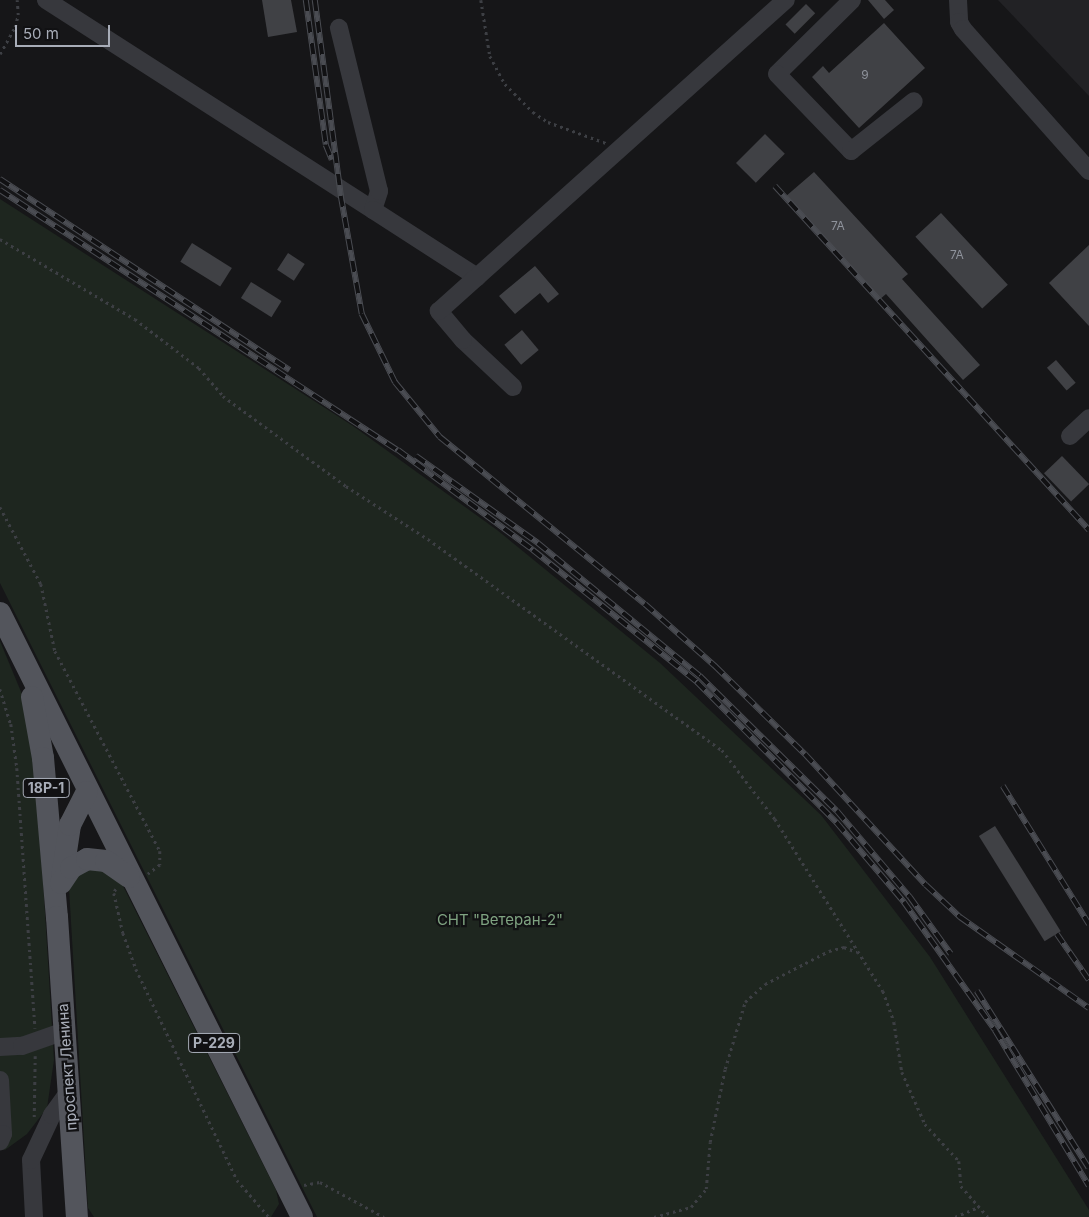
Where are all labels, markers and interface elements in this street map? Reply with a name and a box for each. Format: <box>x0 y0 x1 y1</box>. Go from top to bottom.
scale bar <box>18 15 112 47</box>
text: 50 m <box>23 24 59 43</box>
house number: 9 <box>861 68 869 82</box>
house number: 7А <box>831 219 845 233</box>
house number: 7А <box>950 248 964 262</box>
road number: 18Р-1 <box>22 776 70 800</box>
park label: СНТ "Ветеран-2" <box>437 911 563 929</box>
street label: проспект Ленина <box>54 1003 80 1131</box>
road number: Р-229 <box>188 1032 240 1054</box>

